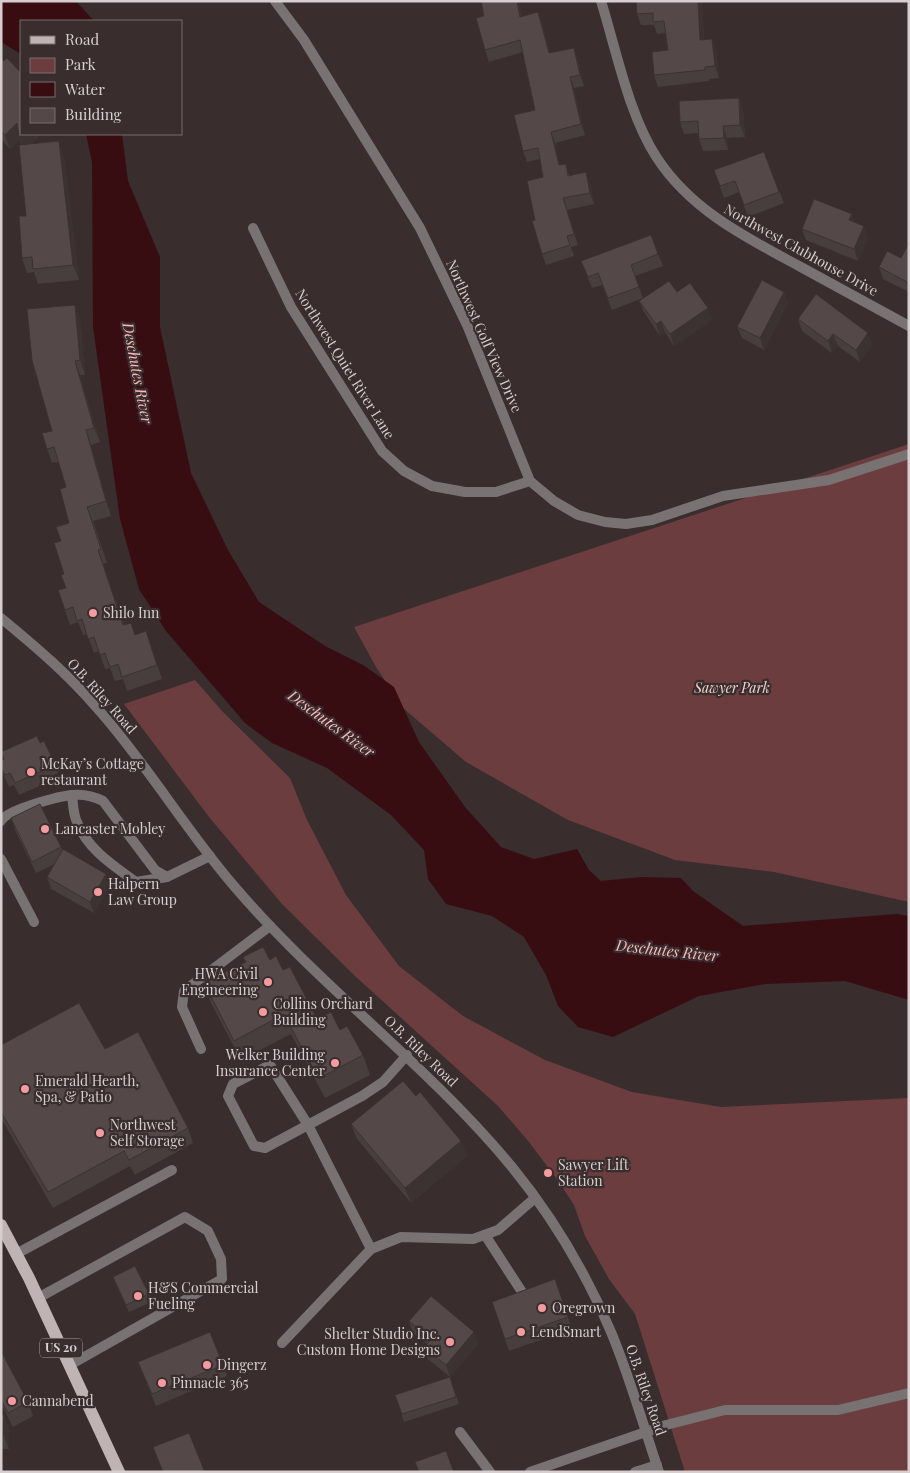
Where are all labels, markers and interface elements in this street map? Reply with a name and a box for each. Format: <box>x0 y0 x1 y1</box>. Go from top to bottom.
legend <box>20 20 182 135</box>
text: Road <box>65 29 99 49</box>
text: Park <box>65 54 97 74</box>
text: Water <box>64 79 105 99</box>
text: Building <box>65 104 122 124</box>
street label: Northwest Clubhouse Drive <box>721 199 882 300</box>
street label: Northwest Golf View Drive <box>442 256 527 415</box>
street label: Northwest Quiet River Lane <box>291 285 400 442</box>
water label: Deschutes River <box>118 320 158 426</box>
place label: Shilo Inn <box>103 603 160 622</box>
marker: Shilo Inn <box>87 607 99 619</box>
street label: O.B. Riley Road <box>63 654 141 737</box>
park label: Sawyer Park <box>693 678 770 697</box>
water label: Deschutes River <box>283 684 379 762</box>
place label: McKay’s Cottage restaurant <box>41 754 144 789</box>
marker: McKay’s Cottage restaurant <box>25 766 37 778</box>
place label: Lancaster Mobley <box>55 819 165 838</box>
marker: Lancaster Mobley <box>39 823 51 835</box>
place label: Halpern Law Group <box>108 874 177 909</box>
marker: Halpern Law Group <box>92 886 104 898</box>
water label: Deschutes River <box>614 935 720 965</box>
place label: HWA Civil Engineering <box>181 964 259 999</box>
marker: HWA Civil Engineering <box>262 976 274 988</box>
place label: Collins Orchard Building <box>273 994 373 1029</box>
marker: Collins Orchard Building <box>257 1006 269 1018</box>
street label: O.B. Riley Road <box>380 1011 462 1091</box>
place label: Welker Building Insurance Center <box>215 1045 326 1080</box>
marker: Welker Building Insurance Center <box>329 1057 341 1069</box>
place label: Emerald Hearth, Spa, & Patio <box>35 1071 139 1106</box>
marker: Emerald Hearth, Spa, & Patio <box>19 1083 31 1095</box>
place label: Northwest Self Storage <box>110 1115 185 1150</box>
marker: Northwest Self Storage <box>94 1127 106 1139</box>
place label: Sawyer Lift Station <box>558 1155 630 1190</box>
marker: Sawyer Lift Station <box>542 1167 554 1179</box>
place label: H&S Commercial Fueling <box>148 1278 258 1313</box>
marker: H&S Commercial Fueling <box>132 1290 144 1302</box>
place label: Oregrown <box>552 1298 616 1317</box>
marker: Oregrown <box>536 1302 548 1314</box>
place label: LendSmart <box>531 1322 602 1341</box>
place label: Shelter Studio Inc. Custom Home Designs <box>297 1324 440 1359</box>
marker: LendSmart <box>515 1326 527 1338</box>
marker: Shelter Studio Inc. Custom Home Designs <box>444 1336 456 1348</box>
road number: US 20 <box>40 1339 82 1358</box>
street label: O.B. Riley Road <box>622 1342 671 1438</box>
place label: Dingerz <box>217 1355 267 1374</box>
marker: Dingerz <box>201 1359 213 1371</box>
place label: Pinnacle 365 <box>172 1373 249 1392</box>
marker: Pinnacle 365 <box>156 1377 168 1389</box>
place label: Cannabend <box>22 1391 94 1410</box>
marker: Cannabend <box>6 1395 18 1407</box>

